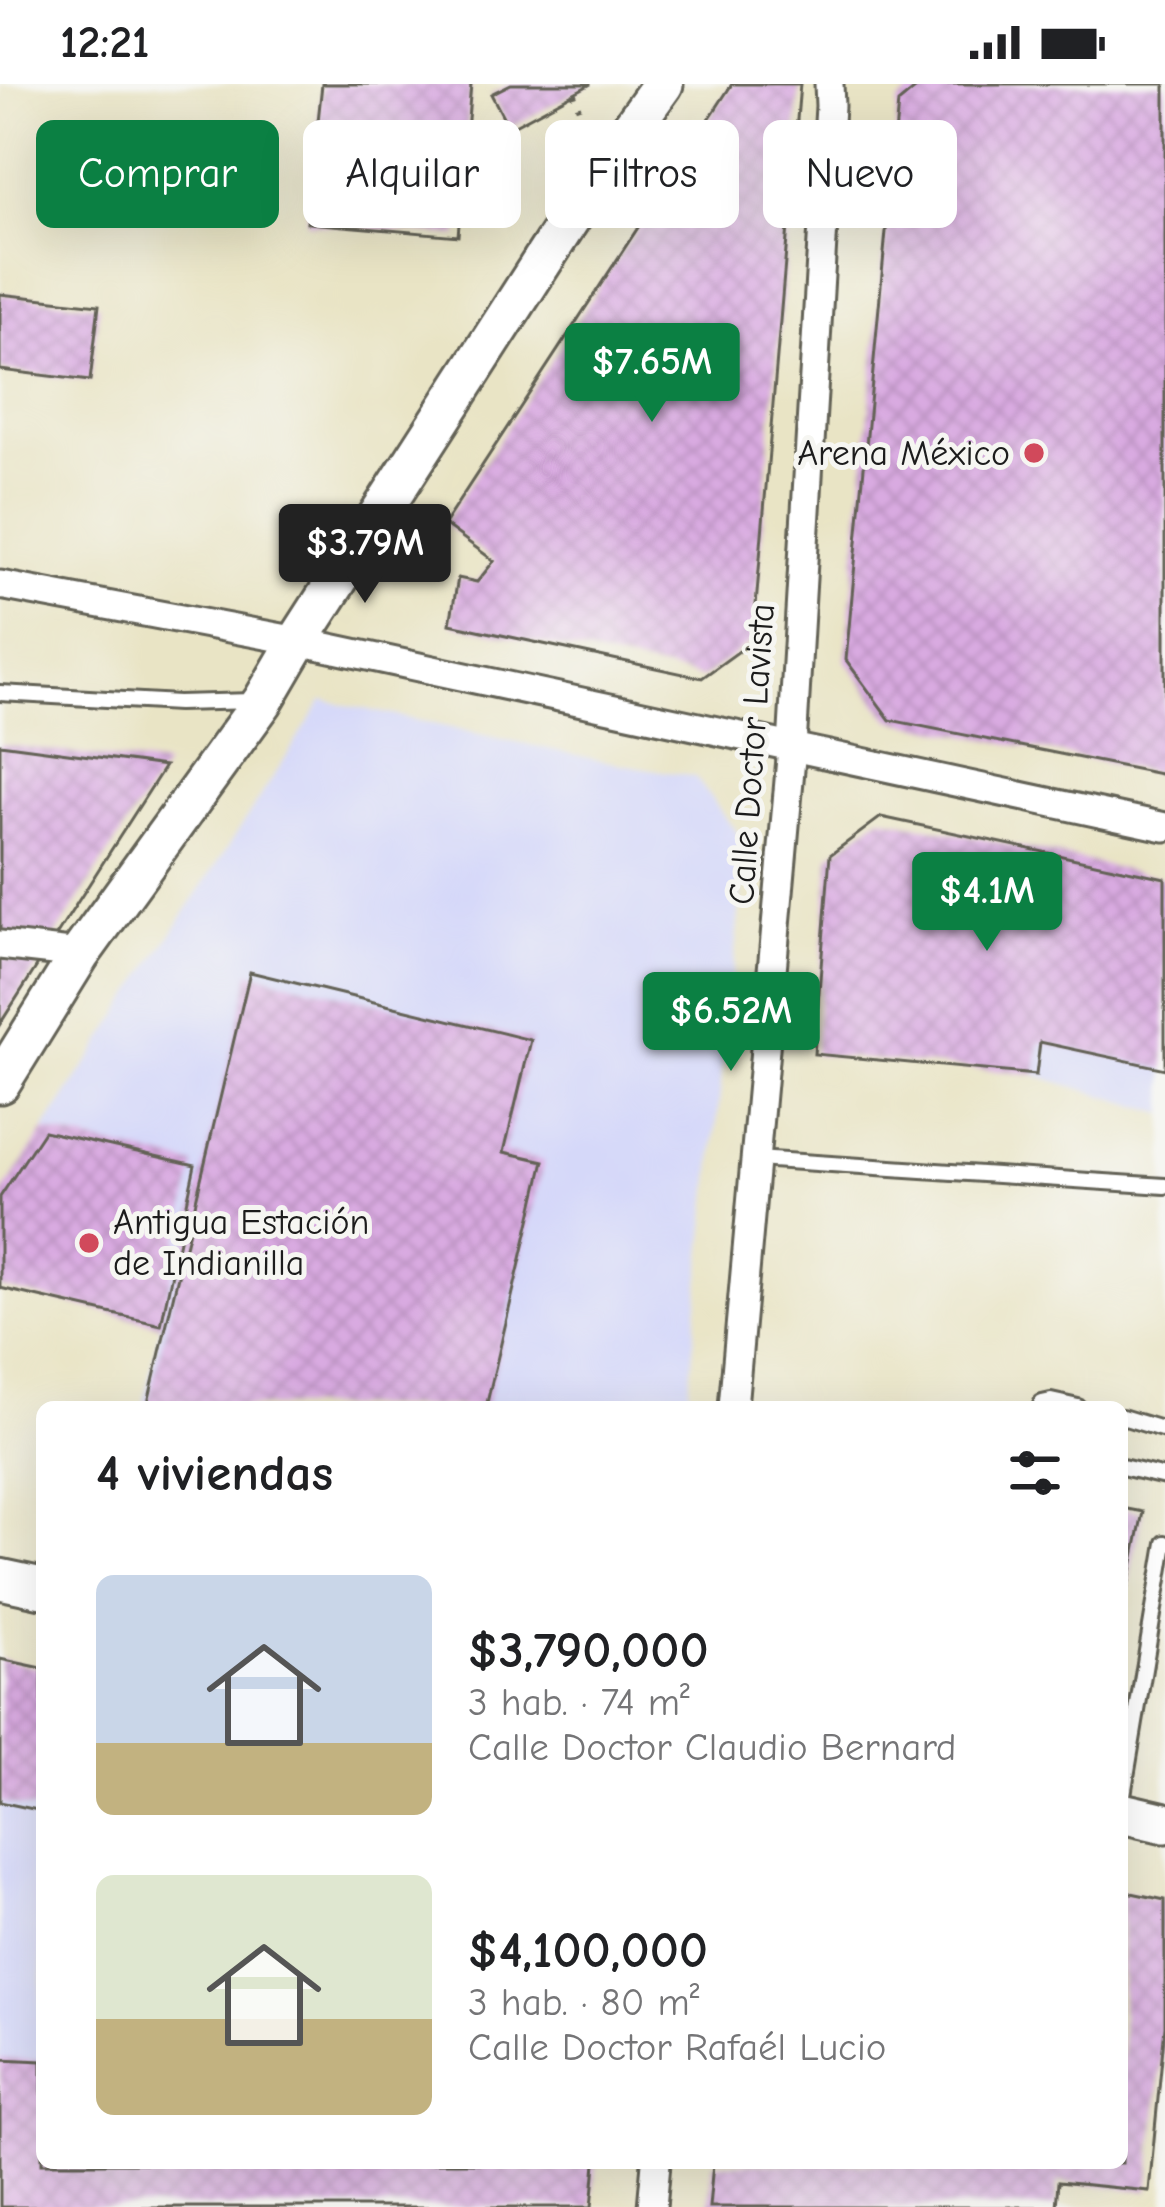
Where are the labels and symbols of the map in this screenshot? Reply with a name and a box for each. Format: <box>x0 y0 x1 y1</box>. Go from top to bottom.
pin: $7.65M <box>554 323 750 425</box>
place label: Arena México <box>797 433 1010 474</box>
marker: Arena México <box>1021 440 1047 466</box>
pin: $3.79M <box>267 504 463 606</box>
street label: Calle Doctor Lavista <box>721 602 783 906</box>
pin: $4.1M <box>903 852 1071 954</box>
pin: $6.52M <box>633 972 829 1074</box>
place label: Antigua Estación de Indianilla <box>113 1202 369 1284</box>
marker: Antigua Estación de Indianilla <box>76 1230 102 1256</box>

